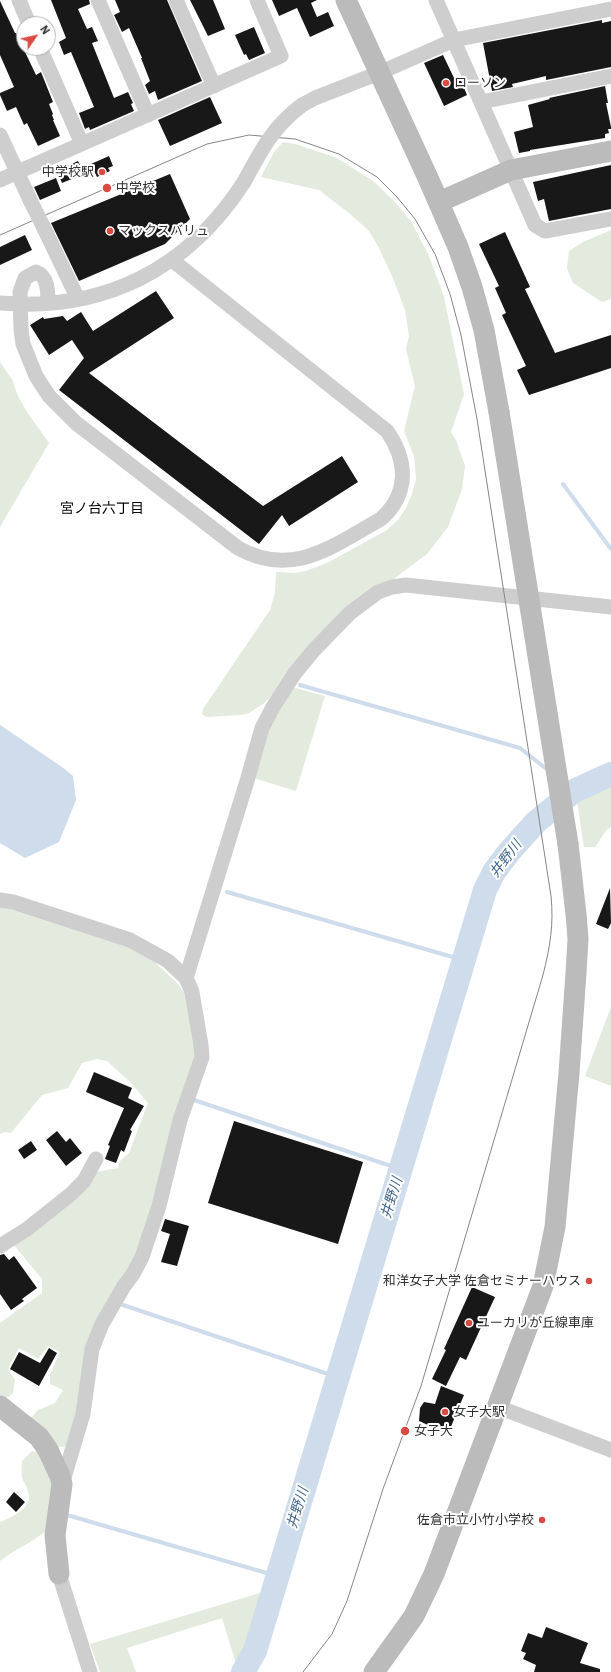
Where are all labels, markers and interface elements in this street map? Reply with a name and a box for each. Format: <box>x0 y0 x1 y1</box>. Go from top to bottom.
north arrow <box>16 16 56 56</box>
text: N <box>37 23 53 37</box>
place label: ローソン <box>454 75 506 91</box>
marker: ローソン <box>441 78 451 88</box>
place label: 中学校駅 <box>42 164 94 180</box>
marker: 中学校駅 <box>97 167 107 177</box>
place label: 中学校 <box>116 180 155 196</box>
marker: 中学校 <box>101 182 113 194</box>
place label: マックスバリュ <box>118 223 209 239</box>
marker: マックスバリュ <box>105 226 115 236</box>
district label: 宮ノ台六丁目 <box>60 501 144 517</box>
water label: 井野川 <box>487 837 525 881</box>
water label: 井野川 <box>378 1175 406 1221</box>
place label: 和洋女子大学 佐倉セミナーハウス <box>383 1273 581 1289</box>
marker: 和洋女子大学 佐倉セミナーハウス <box>584 1276 594 1286</box>
place label: ユーカリが丘線車庫 <box>477 1315 594 1331</box>
marker: ユーカリが丘線車庫 <box>464 1318 474 1328</box>
place label: 女子大駅 <box>453 1404 505 1420</box>
marker: 女子大駅 <box>440 1407 450 1417</box>
place label: 女子大 <box>414 1423 453 1439</box>
marker: 女子大 <box>399 1425 411 1437</box>
water label: 井野川 <box>284 1485 312 1531</box>
place label: 佐倉市立小竹小学校 <box>417 1512 534 1528</box>
marker: 佐倉市立小竹小学校 <box>537 1515 547 1525</box>

